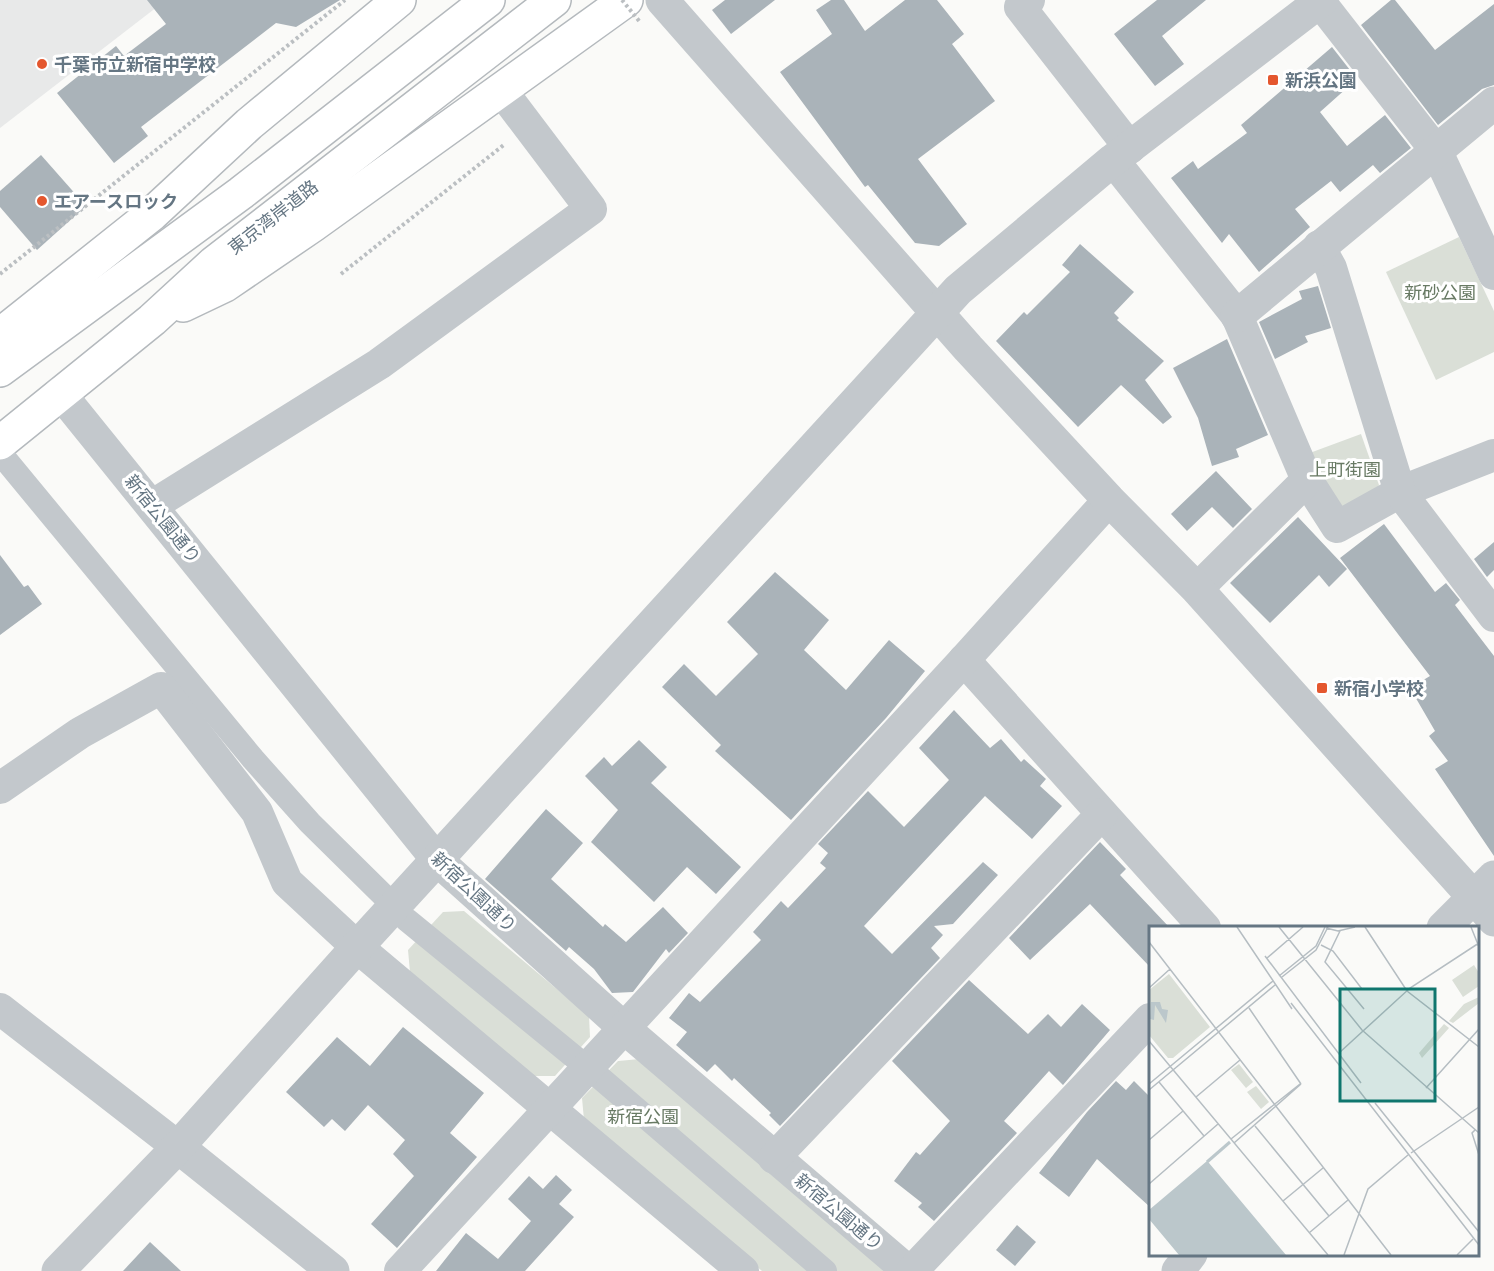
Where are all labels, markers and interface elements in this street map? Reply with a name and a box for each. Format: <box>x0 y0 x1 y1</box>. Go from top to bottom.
place label: 千葉市立新宿中学校 <box>54 53 216 76</box>
marker: 千葉市立新宿中学校 <box>35 57 49 71</box>
place label: 新浜公園 <box>1285 69 1357 92</box>
marker: 新浜公園 <box>1266 73 1280 87</box>
street label: 東京湾岸道路 <box>223 175 323 259</box>
place label: エアースロック <box>54 190 178 213</box>
marker: エアースロック <box>35 194 49 208</box>
park label: 新砂公園 <box>1404 281 1476 304</box>
park label: 上町街園 <box>1309 458 1381 481</box>
street label: 新宿公園通り <box>120 470 206 568</box>
place label: 新宿小学校 <box>1334 677 1424 700</box>
marker: 新宿小学校 <box>1315 681 1329 695</box>
street label: 新宿公園通り <box>427 847 521 937</box>
inset map <box>1149 926 1479 1256</box>
park label: 新宿公園 <box>607 1105 679 1128</box>
street label: 新宿公園通り <box>790 1168 888 1256</box>

